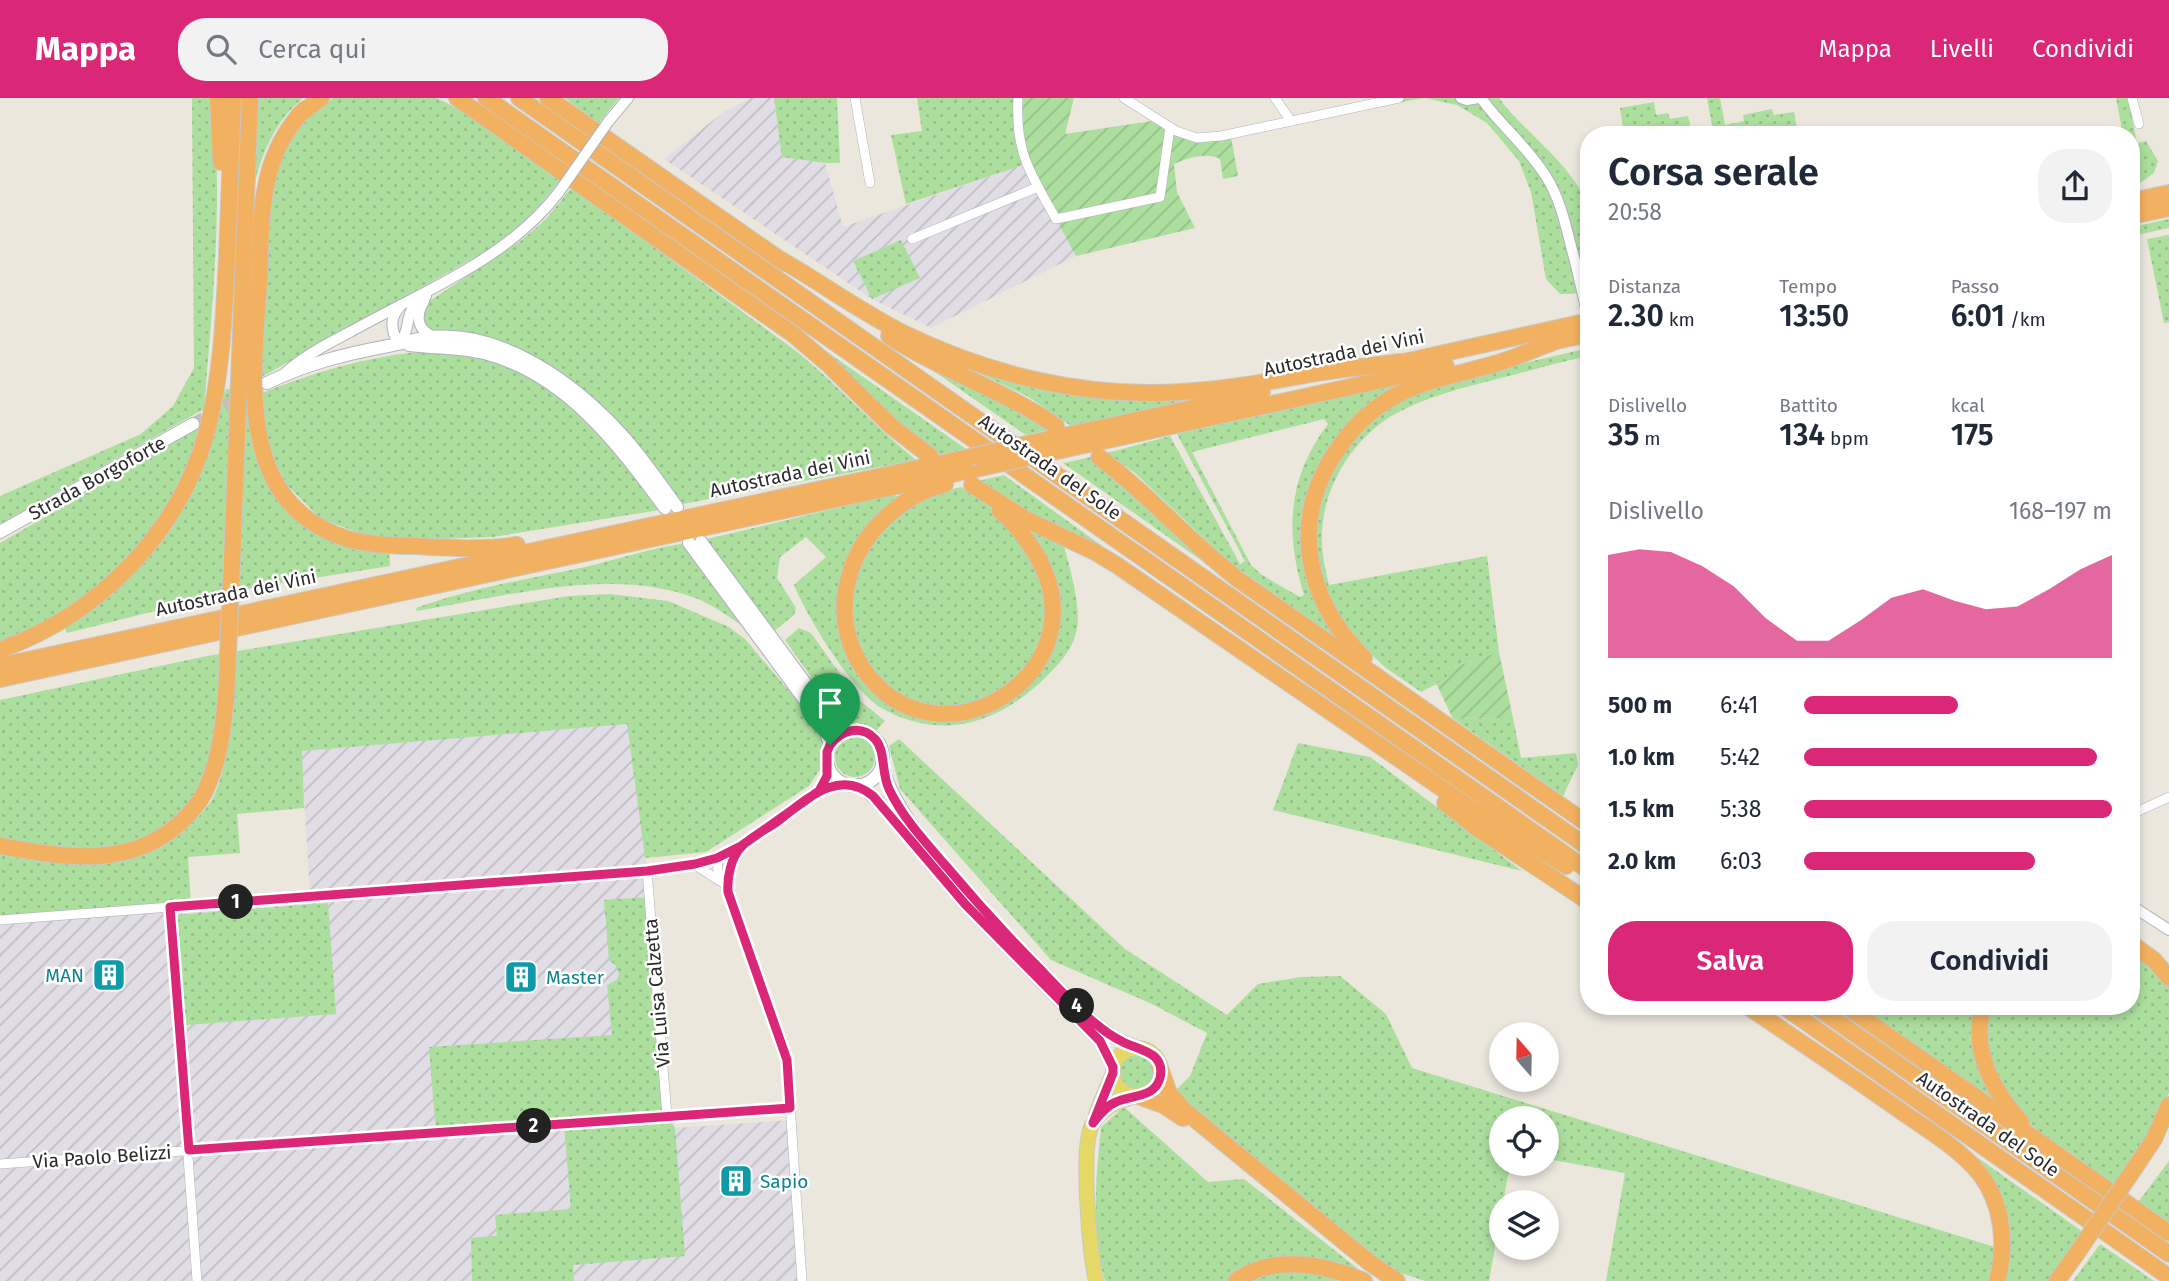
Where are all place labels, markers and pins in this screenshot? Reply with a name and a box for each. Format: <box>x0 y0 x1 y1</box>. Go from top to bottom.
pin <box>800 673 860 745</box>
pin: 1 <box>218 884 254 920</box>
building icon: MAN <box>90 956 128 994</box>
building icon: Master <box>502 958 540 996</box>
place label: MAN <box>45 964 84 987</box>
place label: Master <box>546 966 605 989</box>
pin: 4 <box>1060 988 1094 1024</box>
pin: 2 <box>516 1108 552 1144</box>
building icon: Sapio <box>717 1162 755 1200</box>
place label: Sapio <box>760 1170 808 1193</box>

